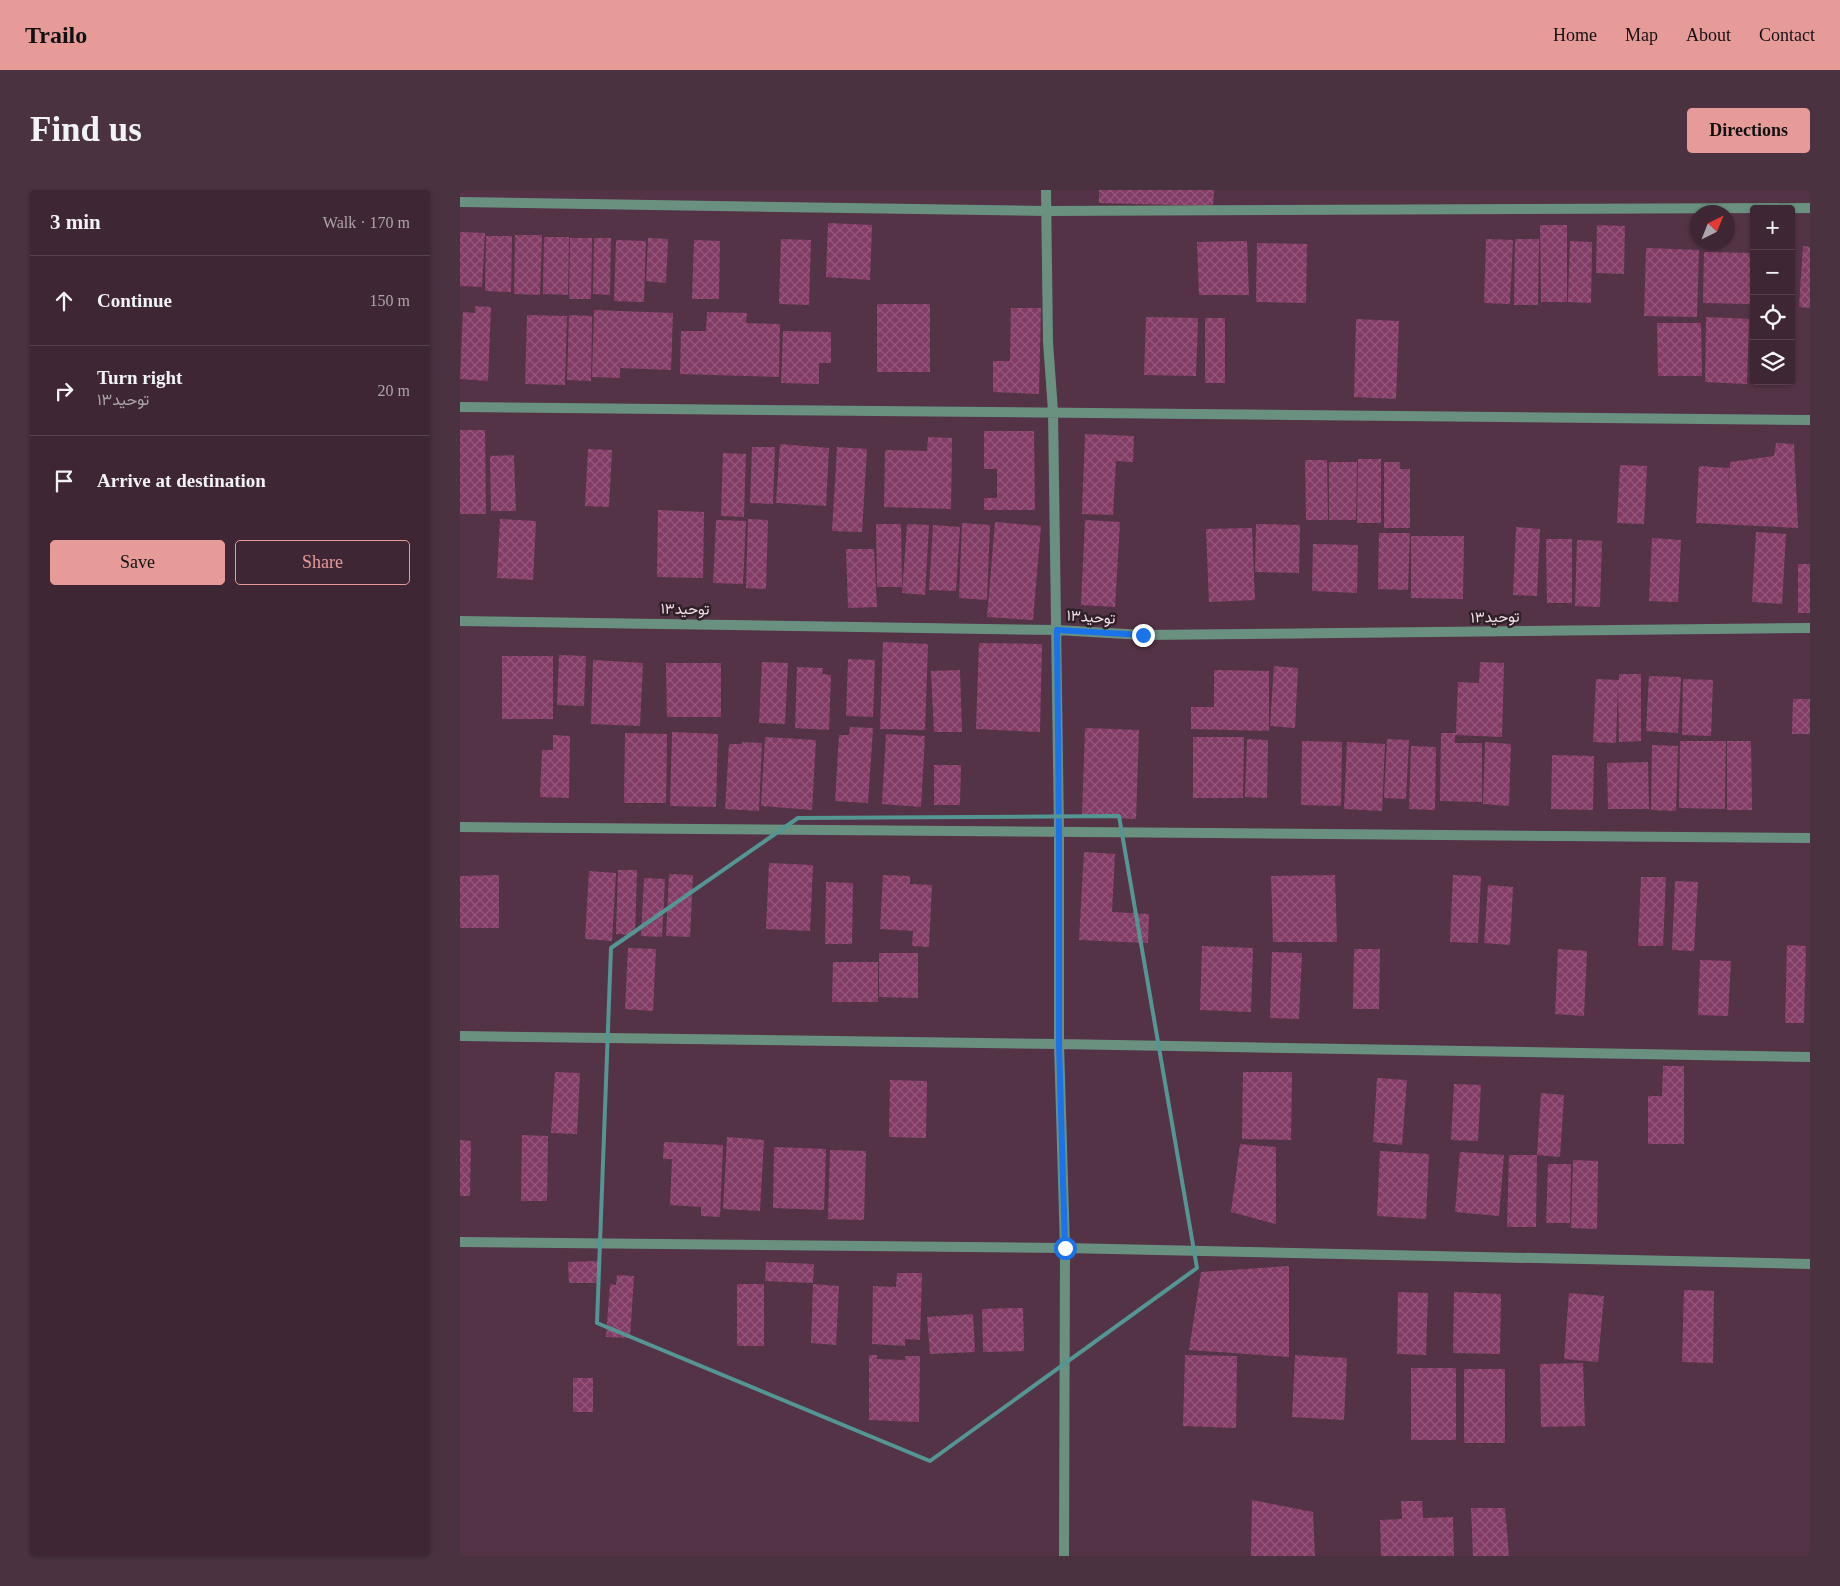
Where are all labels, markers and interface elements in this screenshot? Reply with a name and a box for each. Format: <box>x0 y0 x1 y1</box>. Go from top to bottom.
text: Trailo <box>25 22 87 48</box>
text: Home <box>1553 25 1597 45</box>
text: Map <box>1625 25 1658 45</box>
text: About <box>1686 25 1731 45</box>
text: Contact <box>1759 25 1815 45</box>
button: Directions <box>1687 108 1810 153</box>
text: Find us <box>30 110 142 149</box>
north arrow <box>1690 205 1735 250</box>
map controls <box>1750 205 1795 385</box>
button: + <box>1750 205 1795 250</box>
text: 3 min <box>50 210 101 234</box>
text: Walk · 170 m <box>323 214 410 231</box>
button: − <box>1750 250 1795 295</box>
icon: ahead <box>50 287 78 315</box>
text: Continue <box>97 290 172 311</box>
text: 150 m <box>370 292 410 309</box>
button: locate <box>1750 295 1795 340</box>
button: layers <box>1750 340 1795 385</box>
text: Turn right <box>97 367 182 388</box>
icon: right <box>50 377 78 405</box>
text: 20 m <box>378 382 410 399</box>
text: توحید۱۳ <box>97 391 149 408</box>
icon: arrive <box>50 467 78 495</box>
text: Arrive at destination <box>97 470 266 491</box>
button: Save <box>50 540 225 585</box>
button: Share <box>235 540 410 585</box>
street label: توحید۱۳ <box>660 601 710 618</box>
street label: توحید۱۳ <box>1066 607 1116 628</box>
street label: توحید۱۳ <box>1470 609 1520 626</box>
route end <box>1132 624 1155 647</box>
route start <box>1054 1237 1077 1260</box>

